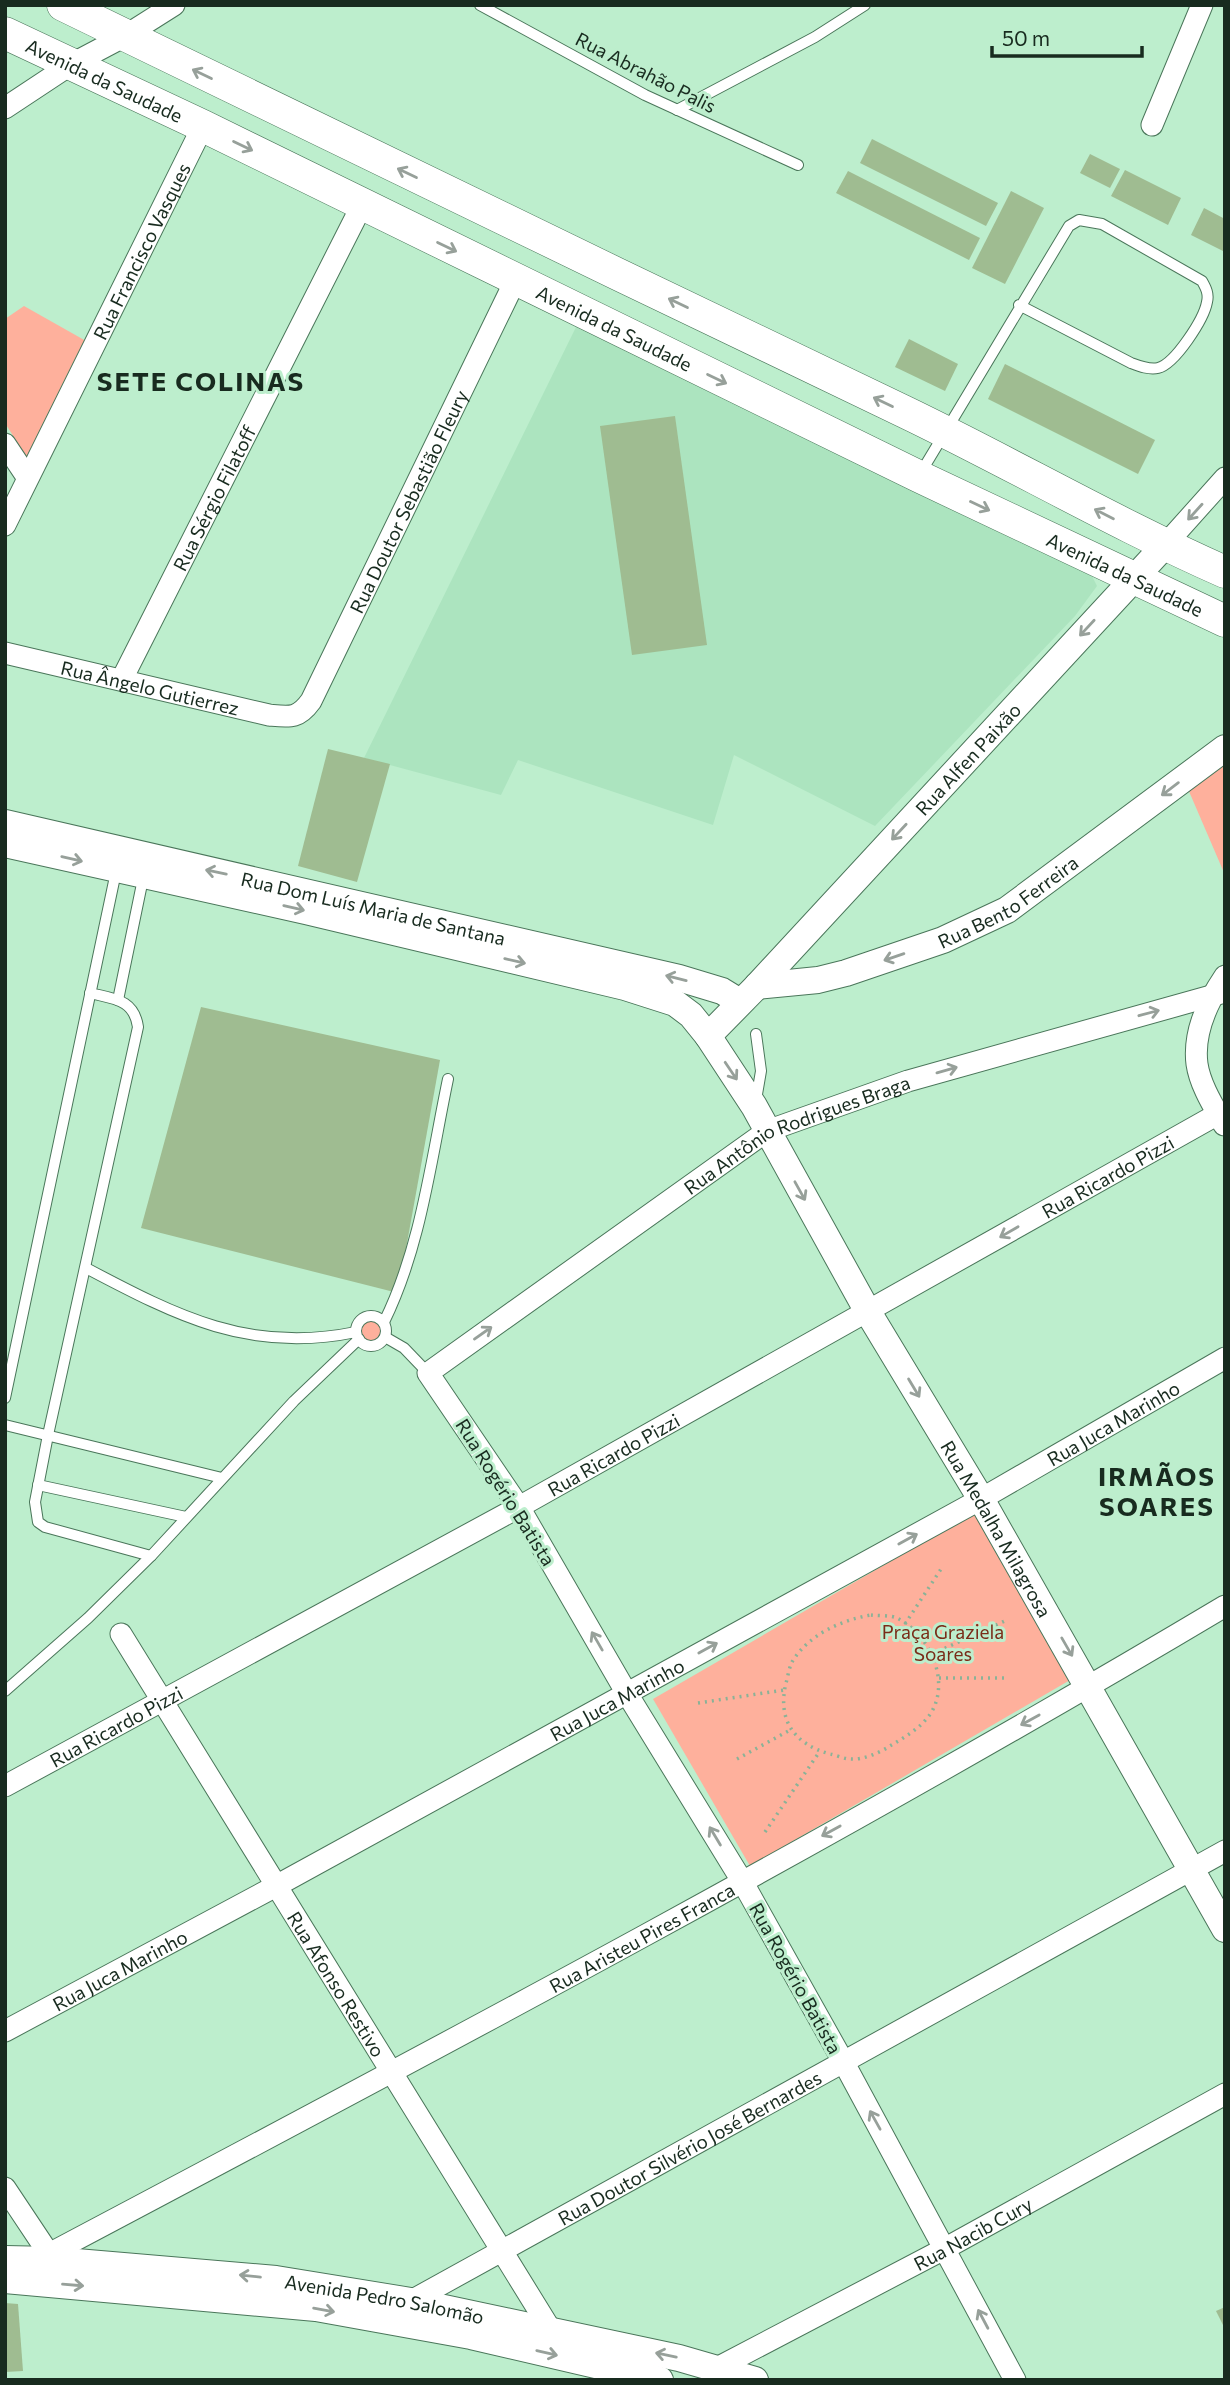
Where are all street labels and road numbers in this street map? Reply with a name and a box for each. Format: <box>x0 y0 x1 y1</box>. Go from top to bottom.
street label: Rua Abrahão Palis <box>572 27 720 117</box>
street label: Avenida da Saudade <box>23 33 187 126</box>
street label: Rua Francisco Vasques <box>88 159 194 343</box>
street label: Avenida da Saudade <box>533 280 696 375</box>
street label: Rua Doutor Sebastião Fleury <box>344 386 472 617</box>
street label: Rua Sérgio Filatoff <box>167 421 260 574</box>
street label: Avenida da Saudade <box>1043 527 1207 621</box>
street label: Rua Ângelo Gutierrez <box>59 655 241 719</box>
street label: Rua Alfen Paixão <box>910 698 1025 819</box>
street label: Rua Bento Ferreira <box>934 850 1082 952</box>
street label: Rua Dom Luís Maria de Santana <box>239 866 508 949</box>
street label: Rua Antônio Rodrigues Braga <box>679 1070 913 1199</box>
street label: Rua Ricardo Pizzi <box>1038 1130 1178 1222</box>
street label: Rua Juca Marinho <box>1042 1375 1183 1470</box>
street label: Rua Ricardo Pizzi <box>543 1408 683 1500</box>
street label: Rua Rogério Batista <box>451 1414 561 1570</box>
street label: Rua Medalha Milagrosa <box>937 1436 1057 1621</box>
street label: Rua Juca Marinho <box>546 1653 688 1745</box>
street label: Rua Ricardo Pizzi <box>45 1681 186 1771</box>
street label: Rua Aristeu Pires Franca <box>545 1877 738 1997</box>
street label: Rua Rogério Batista <box>745 1898 847 2058</box>
street label: Rua Afonso Restivo <box>283 1907 391 2061</box>
street label: Rua Juca Marinho <box>48 1924 191 2015</box>
street label: Rua Doutor Silvério José Bernardes <box>554 2065 825 2229</box>
street label: Rua Nacib Cury <box>909 2191 1036 2275</box>
street label: Avenida Pedro Salomão <box>283 2269 486 2328</box>

